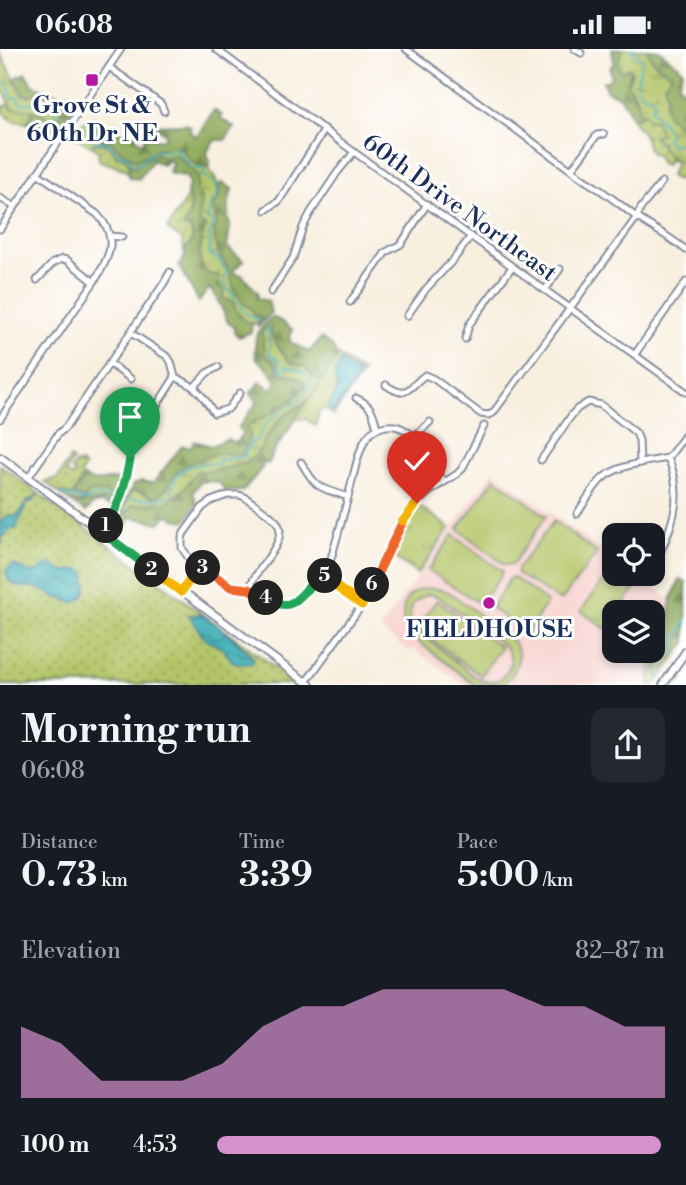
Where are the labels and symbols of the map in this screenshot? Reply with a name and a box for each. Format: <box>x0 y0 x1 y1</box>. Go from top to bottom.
marker: Grove St & 60th Dr NE <box>84 72 100 88</box>
place label: Grove St & 60th Dr NE <box>26 91 158 149</box>
street label: 60th Drive Northeast <box>356 127 563 289</box>
pin <box>100 387 160 459</box>
pin <box>387 431 447 503</box>
pin: 1 <box>88 509 124 543</box>
pin: 3 <box>186 551 220 585</box>
pin: 2 <box>134 553 170 587</box>
pin: 5 <box>308 559 342 593</box>
pin: 6 <box>354 567 390 603</box>
pin: 4 <box>248 581 284 615</box>
marker: FIELDHOUSE <box>481 595 497 611</box>
place label: FIELDHOUSE <box>406 615 572 645</box>

